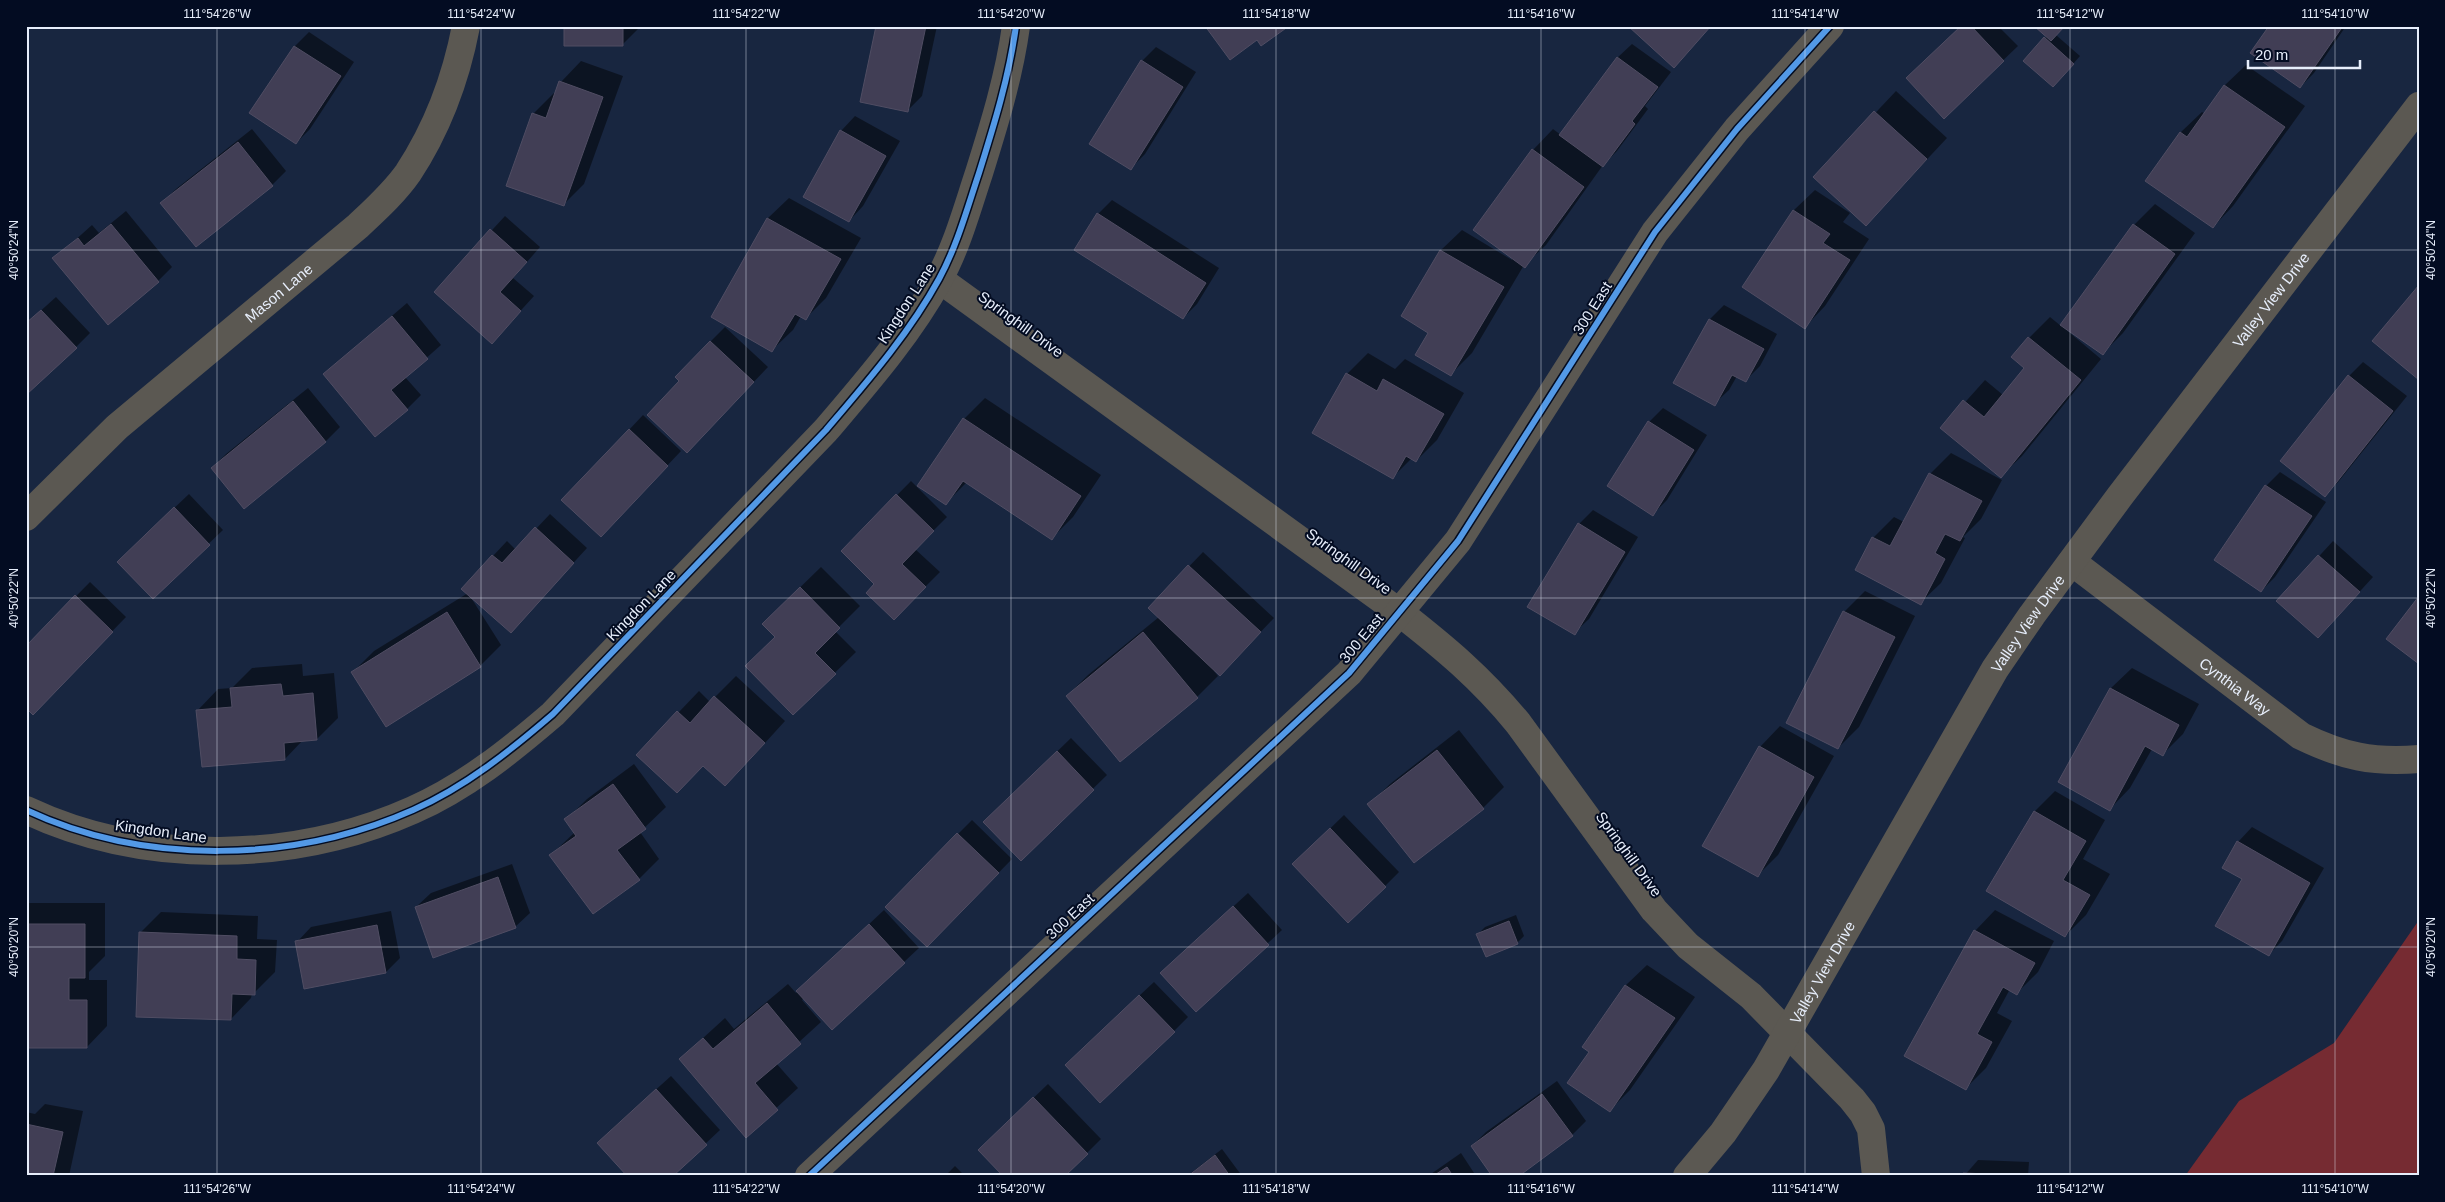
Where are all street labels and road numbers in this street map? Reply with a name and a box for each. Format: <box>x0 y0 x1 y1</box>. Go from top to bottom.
street label: Valley View Drive <box>2229 249 2312 351</box>
street label: Mason Lane <box>241 260 315 325</box>
street label: Kingdon Lane <box>874 260 938 346</box>
street label: 300 East <box>1569 278 1615 338</box>
street label: Springhill Drive <box>975 287 1067 361</box>
street label: Springhill Drive <box>1303 524 1395 598</box>
street label: Kingdon Lane <box>603 566 679 644</box>
street label: Valley View Drive <box>1987 571 2067 675</box>
street label: 300 East <box>1335 609 1387 666</box>
street label: Cynthia Way <box>2196 654 2274 719</box>
street label: Springhill Drive <box>1592 808 1666 900</box>
street label: Kingdon Lane <box>114 816 208 846</box>
street label: 300 East <box>1043 889 1098 942</box>
street label: Valley View Drive <box>1786 918 1858 1027</box>

